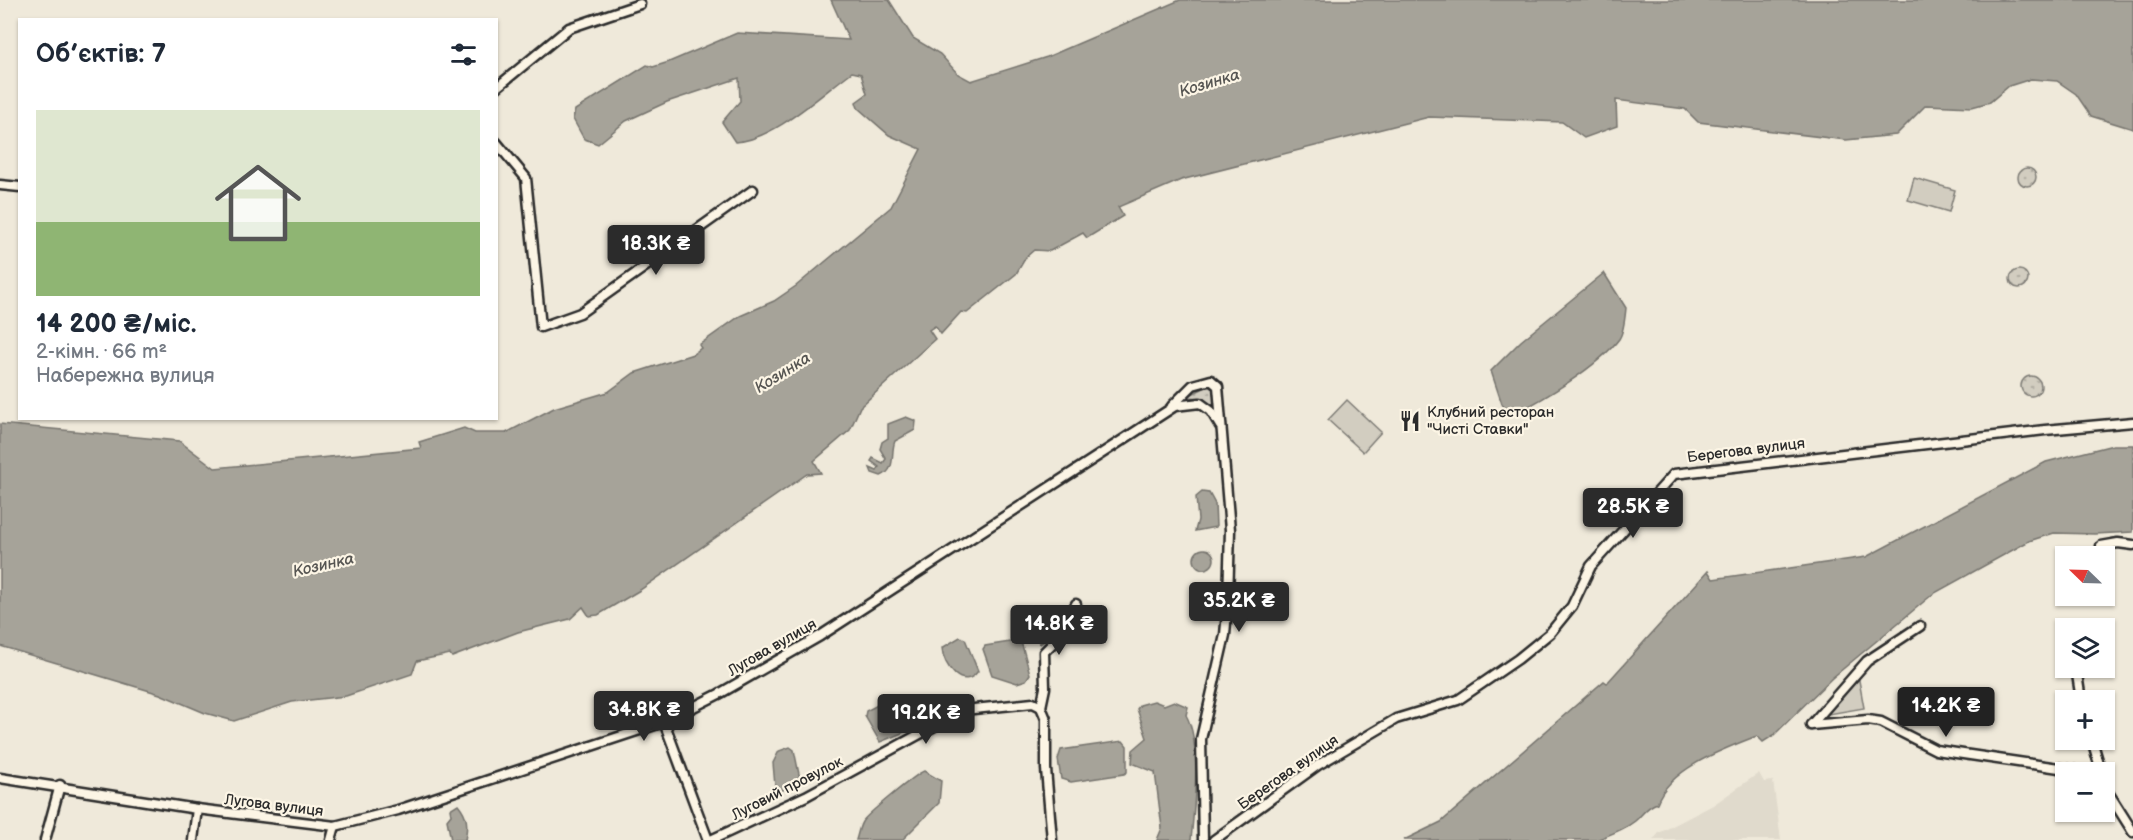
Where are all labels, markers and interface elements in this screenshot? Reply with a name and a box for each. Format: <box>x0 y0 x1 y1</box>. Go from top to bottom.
icon: filters <box>447 38 480 71</box>
text: Об’єктів: 7 <box>36 39 166 70</box>
water label: Козинка <box>1177 65 1242 102</box>
icon: home <box>204 149 312 257</box>
pin: 18.3K ₴ <box>601 225 711 276</box>
text: 18.3K ₴ <box>622 232 690 256</box>
text: 14 200 ₴/міс. <box>36 309 196 340</box>
text: 2-кімн. · 66 m² <box>36 340 167 364</box>
water label: Козинка <box>751 349 814 398</box>
text: Набережна вулиця <box>36 364 215 388</box>
place label: Клубний ресторан "Чисті Ставки" <box>1427 403 1554 439</box>
restaurant icon: Клубний ресторан "Чисті Ставки" <box>1398 409 1422 433</box>
street label: Берегова вулиця <box>1686 434 1806 467</box>
pin: 28.5K ₴ <box>1578 488 1688 539</box>
text: 28.5K ₴ <box>1597 495 1669 519</box>
north arrow <box>2055 546 2115 606</box>
map controls <box>2055 546 2115 822</box>
water label: Козинка <box>291 549 356 582</box>
pin: 35.2K ₴ <box>1184 582 1294 633</box>
text: 35.2K ₴ <box>1203 589 1275 613</box>
pin: 14.8K ₴ <box>1004 605 1114 656</box>
text: 14.8K ₴ <box>1025 612 1093 636</box>
street label: Лугова вулиця <box>724 614 820 681</box>
button: layers <box>2055 618 2115 678</box>
pin: 14.2K ₴ <box>1891 687 2001 738</box>
button: + <box>2055 690 2115 750</box>
pin: 34.8K ₴ <box>589 691 699 742</box>
pin: 19.2K ₴ <box>871 694 981 745</box>
text: 14.2K ₴ <box>1912 694 1980 718</box>
text: 34.8K ₴ <box>608 698 680 722</box>
text: 19.2K ₴ <box>892 701 960 725</box>
street label: Берегова вулиця <box>1234 731 1342 814</box>
street label: Луговий провулок <box>727 752 846 825</box>
button: − <box>2055 762 2115 822</box>
street label: Лугова вулиця <box>222 790 324 821</box>

